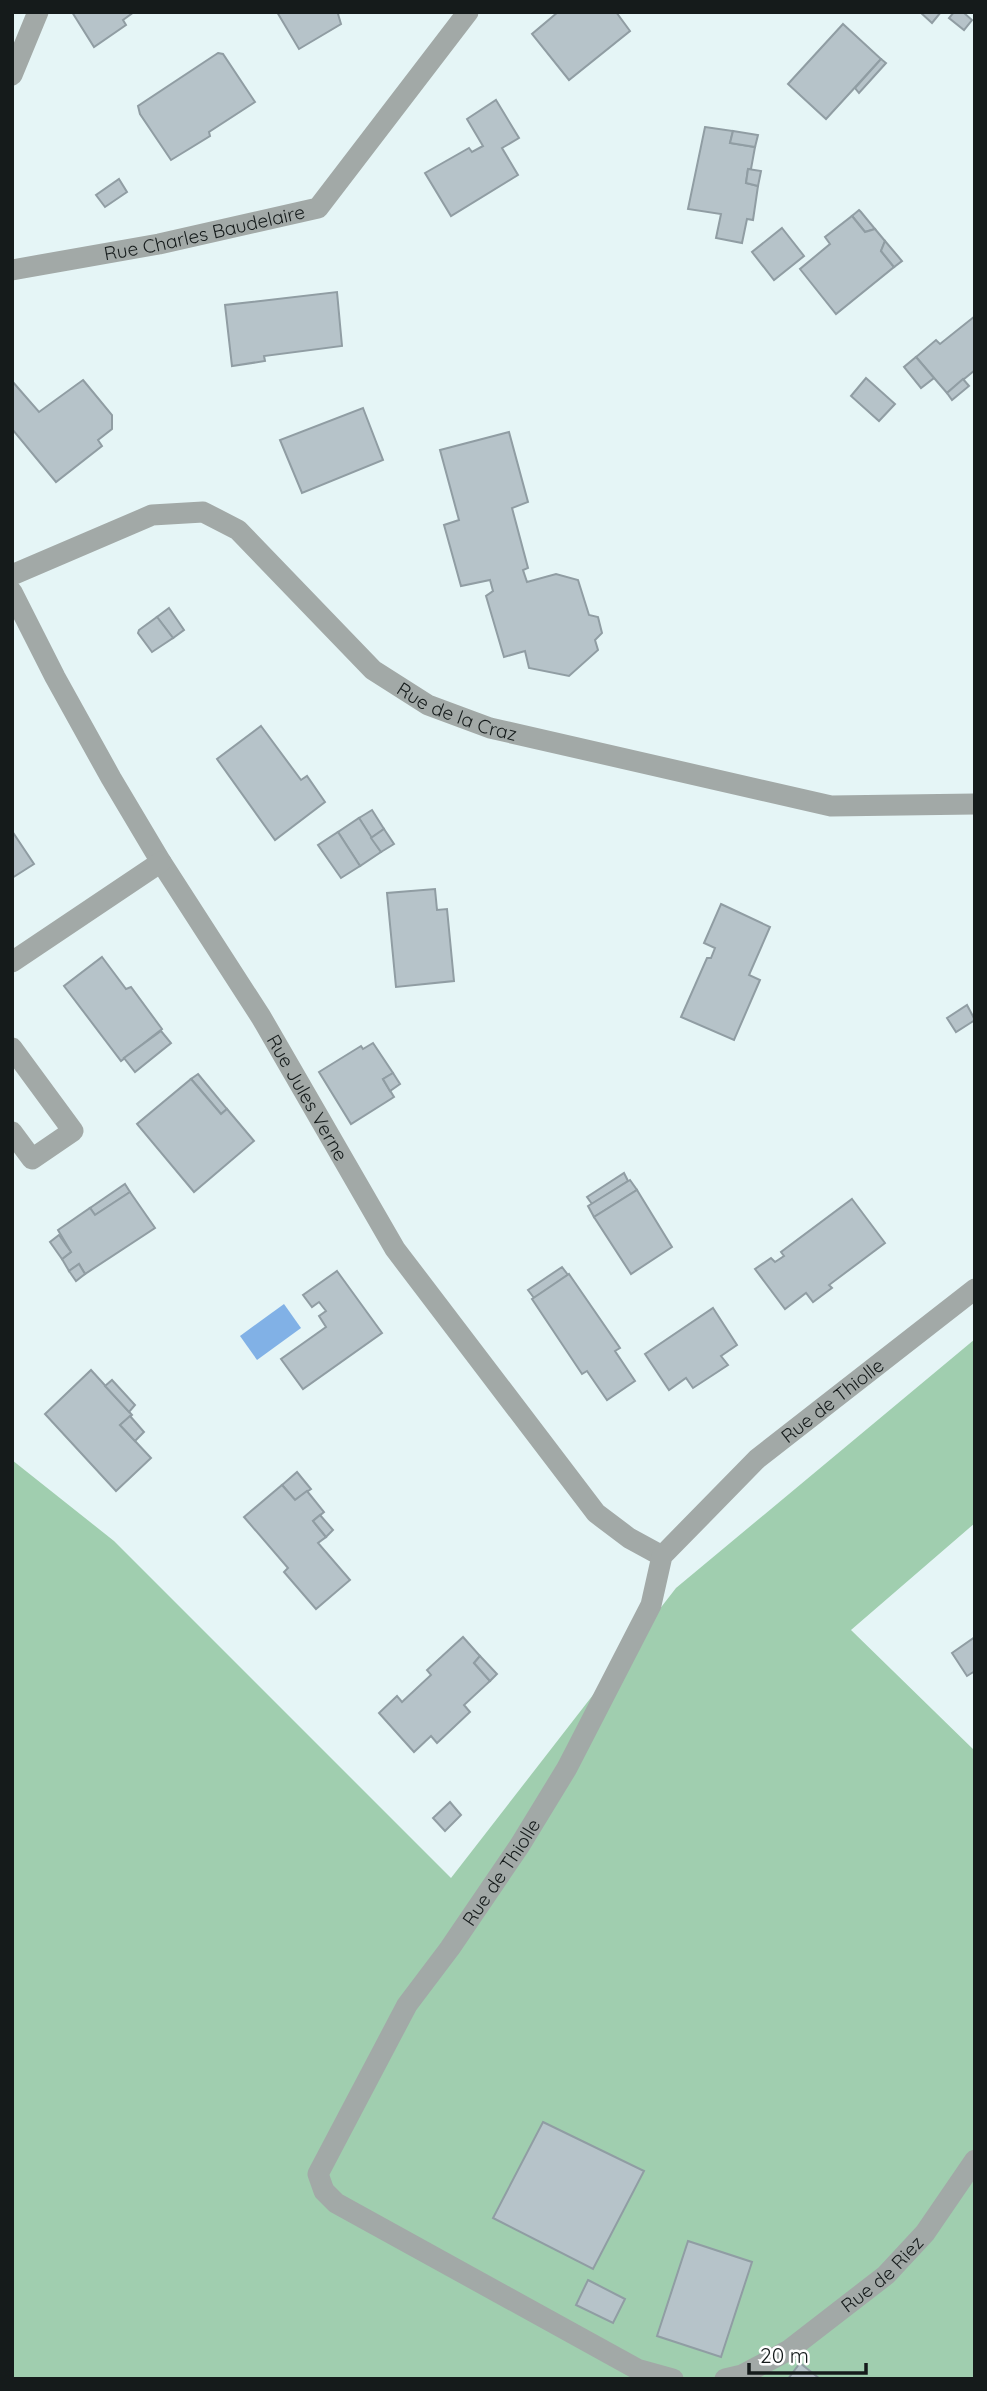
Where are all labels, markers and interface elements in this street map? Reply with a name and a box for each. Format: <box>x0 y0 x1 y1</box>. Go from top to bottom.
street label: Rue Charles Baudelaire <box>102 199 307 266</box>
street label: Rue de la Craz <box>393 676 519 746</box>
street label: Rue Jules Verne <box>262 1030 353 1165</box>
street label: Rue de Thiolle <box>776 1353 888 1448</box>
street label: Rue de Thiolle <box>457 1814 545 1930</box>
street label: Rue de Riez <box>836 2231 928 2318</box>
scale bar <box>749 2332 866 2376</box>
text: 20 m <box>760 2342 809 2368</box>

